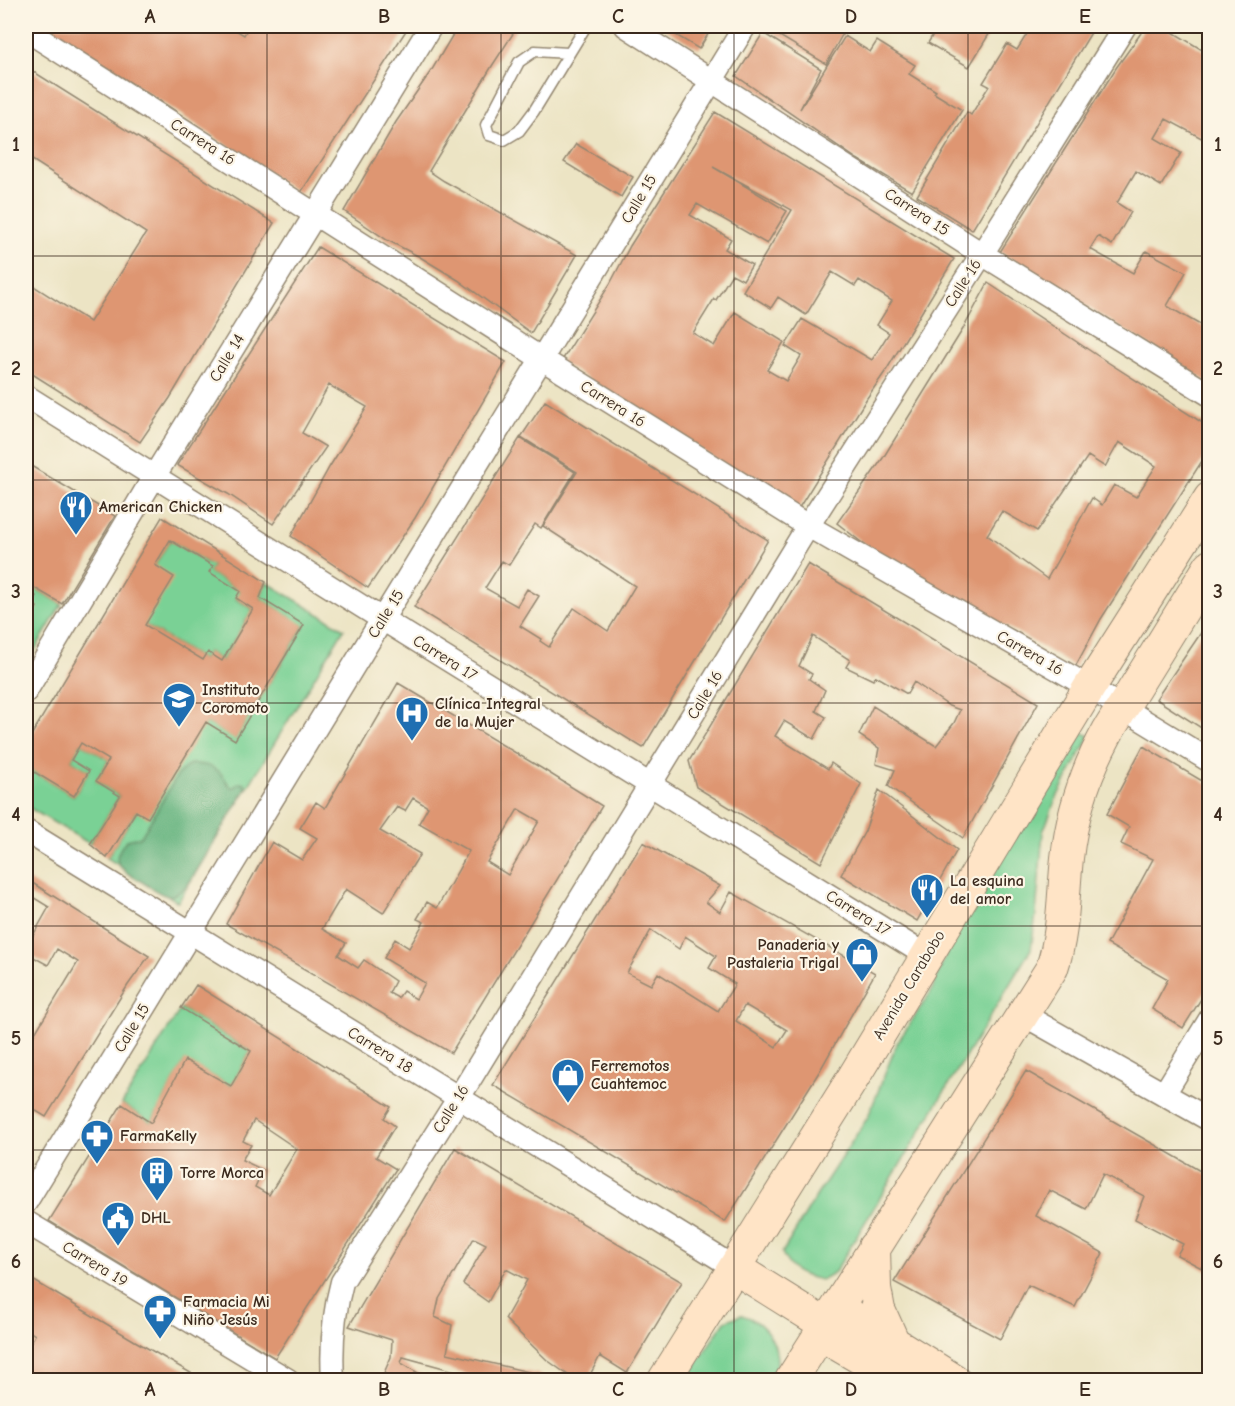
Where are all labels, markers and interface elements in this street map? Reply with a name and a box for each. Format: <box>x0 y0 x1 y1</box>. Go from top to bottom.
text: A <box>144 5 156 28</box>
text: B <box>378 5 390 28</box>
text: C <box>612 5 624 28</box>
text: D <box>845 5 857 28</box>
text: E <box>1079 5 1091 28</box>
street label: Carrera 16 <box>167 115 239 169</box>
text: 1 <box>12 133 20 156</box>
text: 1 <box>1214 133 1222 156</box>
street label: Calle 15 <box>618 171 660 227</box>
street label: Carrera 15 <box>881 185 953 239</box>
street label: Calle 16 <box>941 256 985 310</box>
street label: Calle 14 <box>206 331 248 385</box>
text: 2 <box>11 357 21 380</box>
text: 2 <box>1213 357 1223 380</box>
street label: Carrera 16 <box>577 377 649 431</box>
restaurant icon: American Chicken <box>58 489 94 536</box>
place label: American Chicken <box>99 498 222 516</box>
text: 3 <box>11 580 21 603</box>
text: 3 <box>1213 580 1223 603</box>
street label: Calle 15 <box>364 587 408 641</box>
street label: Carrera 16 <box>994 627 1066 679</box>
street label: Carrera 17 <box>410 631 481 685</box>
street label: Calle 16 <box>684 667 726 723</box>
school or university icon: Instituto Coromoto <box>161 681 197 728</box>
place label: Instituto Coromoto <box>202 681 268 717</box>
hospital icon: Clínica Integral de la Mujer <box>394 695 430 742</box>
place label: Clínica Integral de la Mujer <box>435 695 541 731</box>
text: 4 <box>11 803 21 826</box>
text: 4 <box>1213 803 1223 826</box>
restaurant icon: La esquina del amor <box>909 872 945 919</box>
place label: La esquina del amor <box>950 872 1024 908</box>
street label: Carrera 17 <box>823 886 894 940</box>
street label: Avenida Carabobo <box>869 927 949 1043</box>
place label: Panaderia y Pastaleria Trigal <box>727 936 840 972</box>
shop icon: Panaderia y Pastaleria Trigal <box>844 936 880 983</box>
street label: Calle 15 <box>111 1000 153 1056</box>
street label: Carrera 18 <box>344 1023 416 1077</box>
text: 5 <box>11 1027 21 1050</box>
text: 5 <box>1213 1027 1223 1050</box>
shop icon: Ferremotos Cuahtemoc <box>550 1057 586 1104</box>
place label: Ferremotos Cuahtemoc <box>591 1057 670 1093</box>
street label: Calle 16 <box>429 1082 473 1136</box>
pharmacy icon: FarmaKelly <box>79 1118 115 1165</box>
place label: FarmaKelly <box>120 1127 197 1145</box>
building icon: Torre Morca <box>139 1155 175 1202</box>
place label: Torre Morca <box>180 1164 264 1182</box>
public building icon: DHL <box>100 1200 136 1247</box>
place label: DHL <box>141 1209 171 1227</box>
street label: Carrera 19 <box>59 1237 131 1291</box>
text: 6 <box>11 1250 21 1273</box>
text: 6 <box>1213 1250 1223 1273</box>
pharmacy icon: Farmacia Mi Niño Jesús <box>142 1293 178 1340</box>
place label: Farmacia Mi Niño Jesús <box>183 1293 270 1329</box>
text: A <box>144 1378 156 1401</box>
text: B <box>378 1378 390 1401</box>
text: C <box>612 1378 624 1401</box>
text: D <box>845 1378 857 1401</box>
text: E <box>1079 1378 1091 1401</box>

